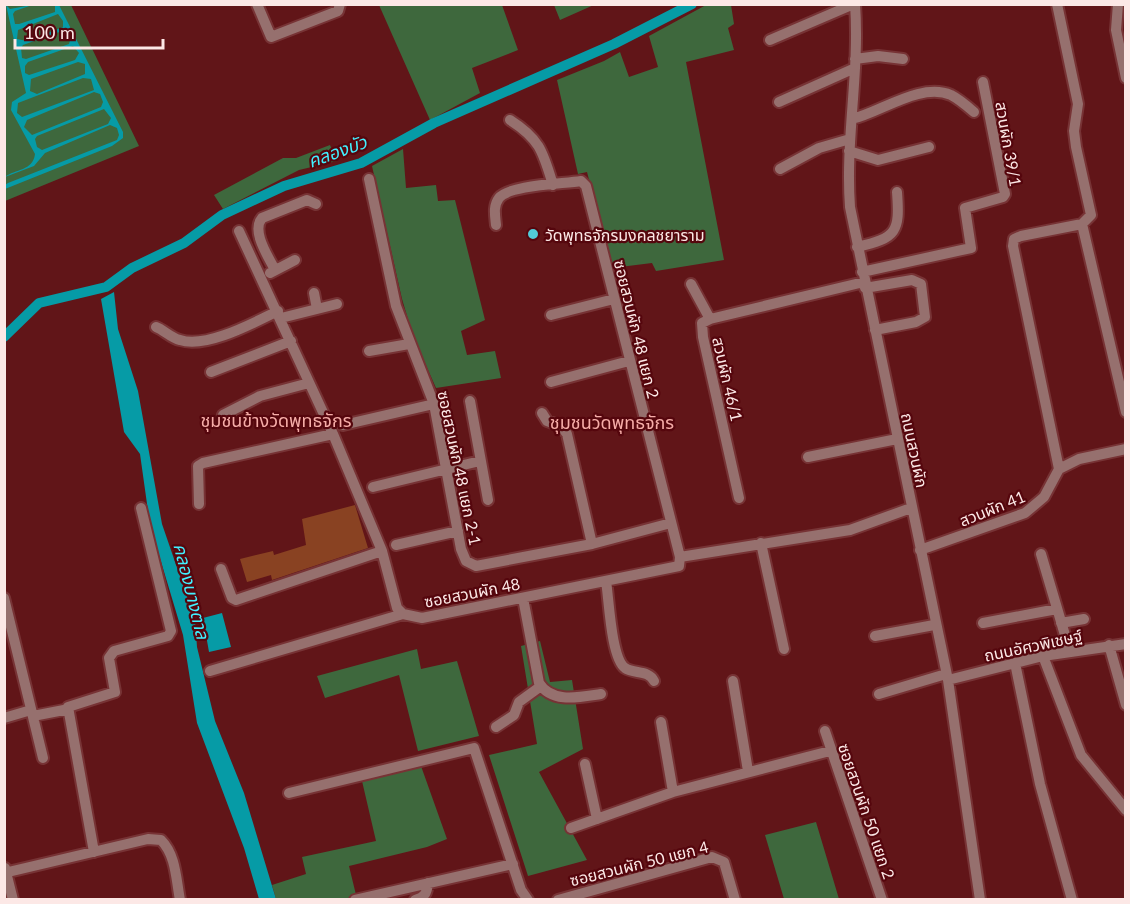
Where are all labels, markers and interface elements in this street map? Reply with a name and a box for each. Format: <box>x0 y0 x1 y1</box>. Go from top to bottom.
scale bar <box>15 12 164 50</box>
text: 100 m <box>24 21 75 43</box>
street label: สวนผัก 39/1 <box>992 100 1026 188</box>
water label: คลองบัว <box>305 130 371 172</box>
place label: วัดพุทธจักรมงคลชยาราม <box>545 225 705 245</box>
marker: วัดพุทธจักรมงคลชยาราม <box>526 227 540 241</box>
street label: ซอยสวนผัก 48 แยก 2 <box>611 258 663 400</box>
street label: สวนผัก 46/1 <box>709 335 747 423</box>
street label: ซอยสวนผัก 48 แยก 2-1 <box>434 389 486 547</box>
district label: ชุมชนข้างวัดพุทธจักร <box>200 409 352 432</box>
district label: ชุมชนวัดพุทธจักร <box>550 411 674 434</box>
street label: ถนนสวนผัก <box>898 411 932 489</box>
street label: สวนผัก 41 <box>956 486 1028 530</box>
water label: คลองบางตาล <box>169 541 215 642</box>
street label: ซอยสวนผัก 48 <box>423 573 521 611</box>
street label: ถนนอัศวพิเชษฐ์ <box>982 625 1084 665</box>
street label: ซอยสวนผัก 50 แยก 2 <box>835 741 899 881</box>
street label: ซอยสวนผัก 50 แยก 4 <box>568 837 710 889</box>

